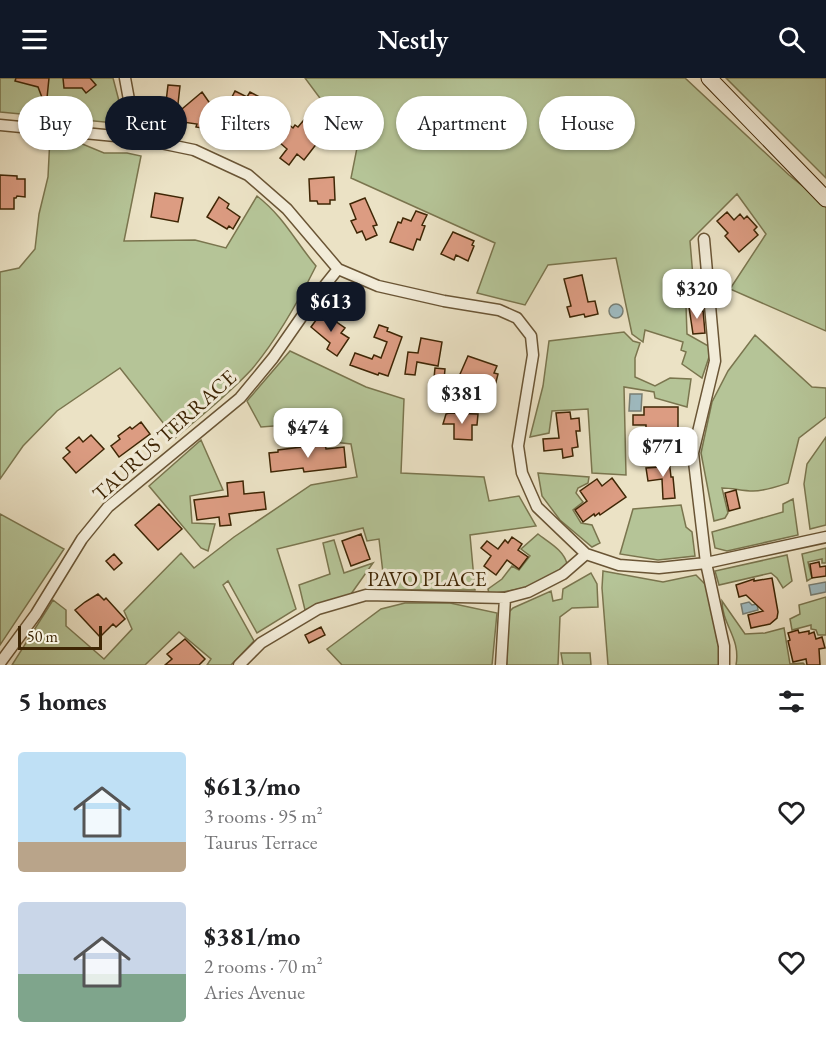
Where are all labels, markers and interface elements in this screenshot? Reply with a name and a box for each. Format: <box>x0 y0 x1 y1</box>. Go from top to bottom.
text: Nestly <box>378 22 448 57</box>
icon: menu <box>18 23 51 56</box>
icon: search <box>775 23 808 56</box>
chip: Buy <box>18 96 93 150</box>
chip: Rent <box>105 96 187 150</box>
chip: Filters <box>199 96 291 150</box>
chip: New <box>303 96 384 150</box>
chip: Apartment <box>396 96 527 150</box>
chip: House <box>539 96 635 150</box>
pin: $320 <box>661 269 733 320</box>
text: $320 <box>677 275 717 301</box>
pin: $613 <box>295 282 367 333</box>
text: $613 <box>311 288 351 314</box>
street label: TAURUS TERRACE <box>87 363 242 507</box>
pin: $381 <box>426 374 498 425</box>
text: $381 <box>442 380 482 406</box>
pin: $474 <box>272 408 344 459</box>
text: $474 <box>288 414 328 440</box>
pin: $771 <box>627 427 699 478</box>
text: $771 <box>643 433 683 459</box>
street label: PAVO PLACE <box>367 565 487 592</box>
scale bar <box>18 623 102 650</box>
text: 50 m <box>27 626 58 647</box>
text: 5 homes <box>18 684 107 718</box>
icon: filters <box>775 685 808 718</box>
text: $613/mo <box>204 769 300 803</box>
icon: home <box>66 776 138 848</box>
icon: heart <box>775 796 808 829</box>
text: 3 rooms · 95 m² <box>204 803 323 829</box>
text: Taurus Terrace <box>204 829 317 855</box>
text: $381/mo <box>204 919 300 953</box>
icon: home <box>66 926 138 998</box>
icon: heart <box>775 946 808 979</box>
text: 2 rooms · 70 m² <box>204 953 323 979</box>
text: Aries Avenue <box>204 979 305 1005</box>

